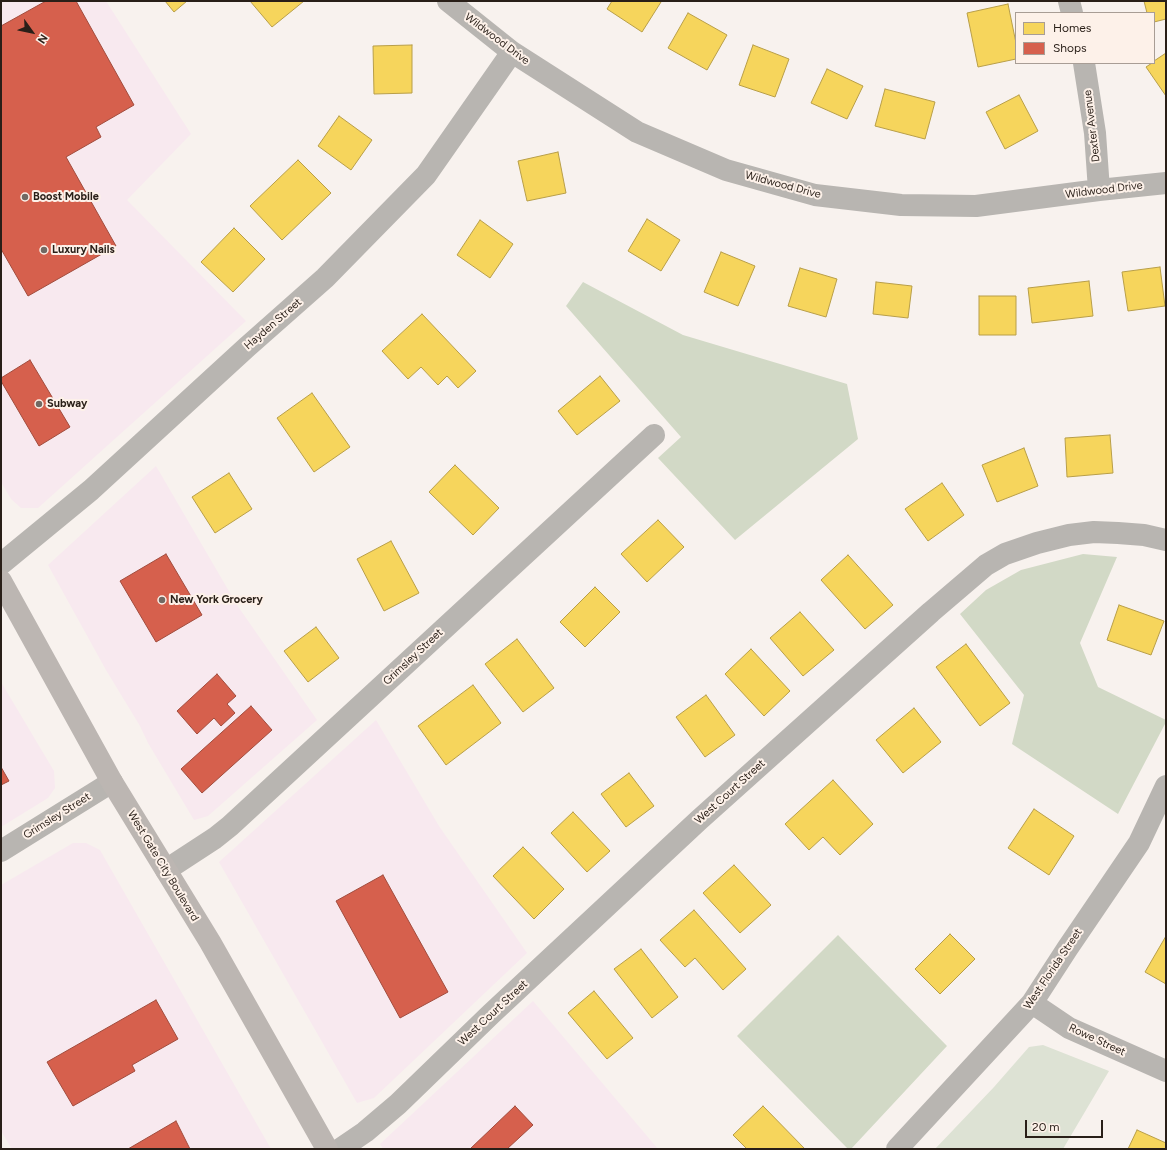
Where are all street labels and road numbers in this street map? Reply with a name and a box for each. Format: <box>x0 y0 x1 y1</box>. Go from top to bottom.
street label: Wildwood Drive <box>462 10 532 68</box>
street label: Dexter Avenue <box>1081 89 1103 163</box>
street label: Wildwood Drive <box>744 169 822 201</box>
street label: Wildwood Drive <box>1065 179 1143 201</box>
street label: Hayden Street <box>242 296 304 352</box>
street label: Grimsley Street <box>380 626 446 688</box>
street label: West Court Street <box>692 757 768 827</box>
street label: Grimsley Street <box>21 790 93 842</box>
street label: West Gate City Boulevard <box>125 808 201 924</box>
street label: West Florida Street <box>1021 926 1085 1012</box>
street label: West Court Street <box>456 977 530 1049</box>
street label: Rowe Street <box>1067 1021 1127 1059</box>

